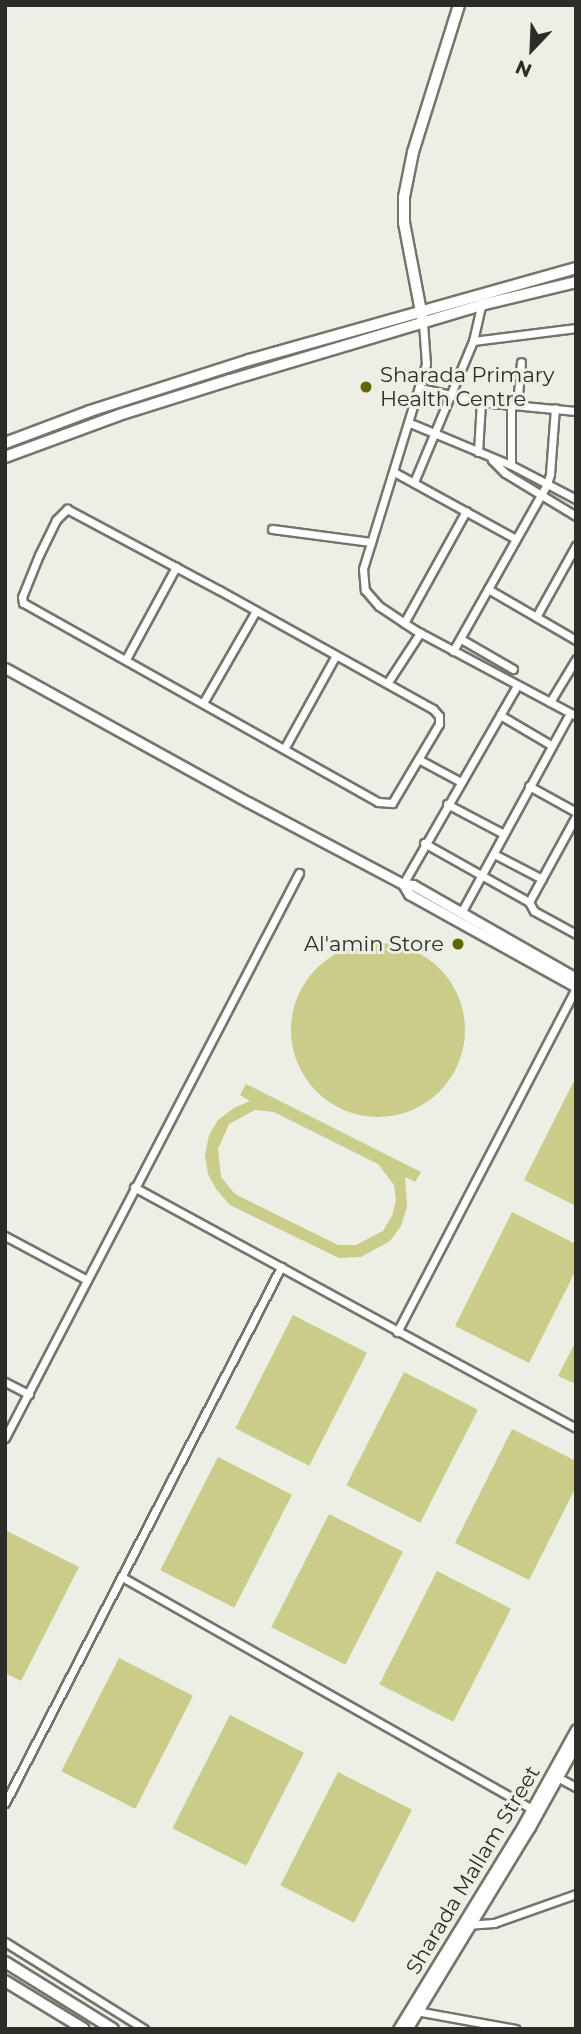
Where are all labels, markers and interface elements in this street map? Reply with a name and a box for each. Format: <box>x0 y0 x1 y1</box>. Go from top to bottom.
north arrow <box>497 14 567 84</box>
text: N <box>512 55 535 82</box>
place label: Sharada Primary Health Centre <box>380 362 554 412</box>
marker: Sharada Primary Health Centre <box>358 379 374 395</box>
place label: Al'amin Store <box>304 931 444 957</box>
marker: Al'amin Store <box>450 936 466 952</box>
street label: Sharada Mallam Street <box>401 1761 545 1979</box>

